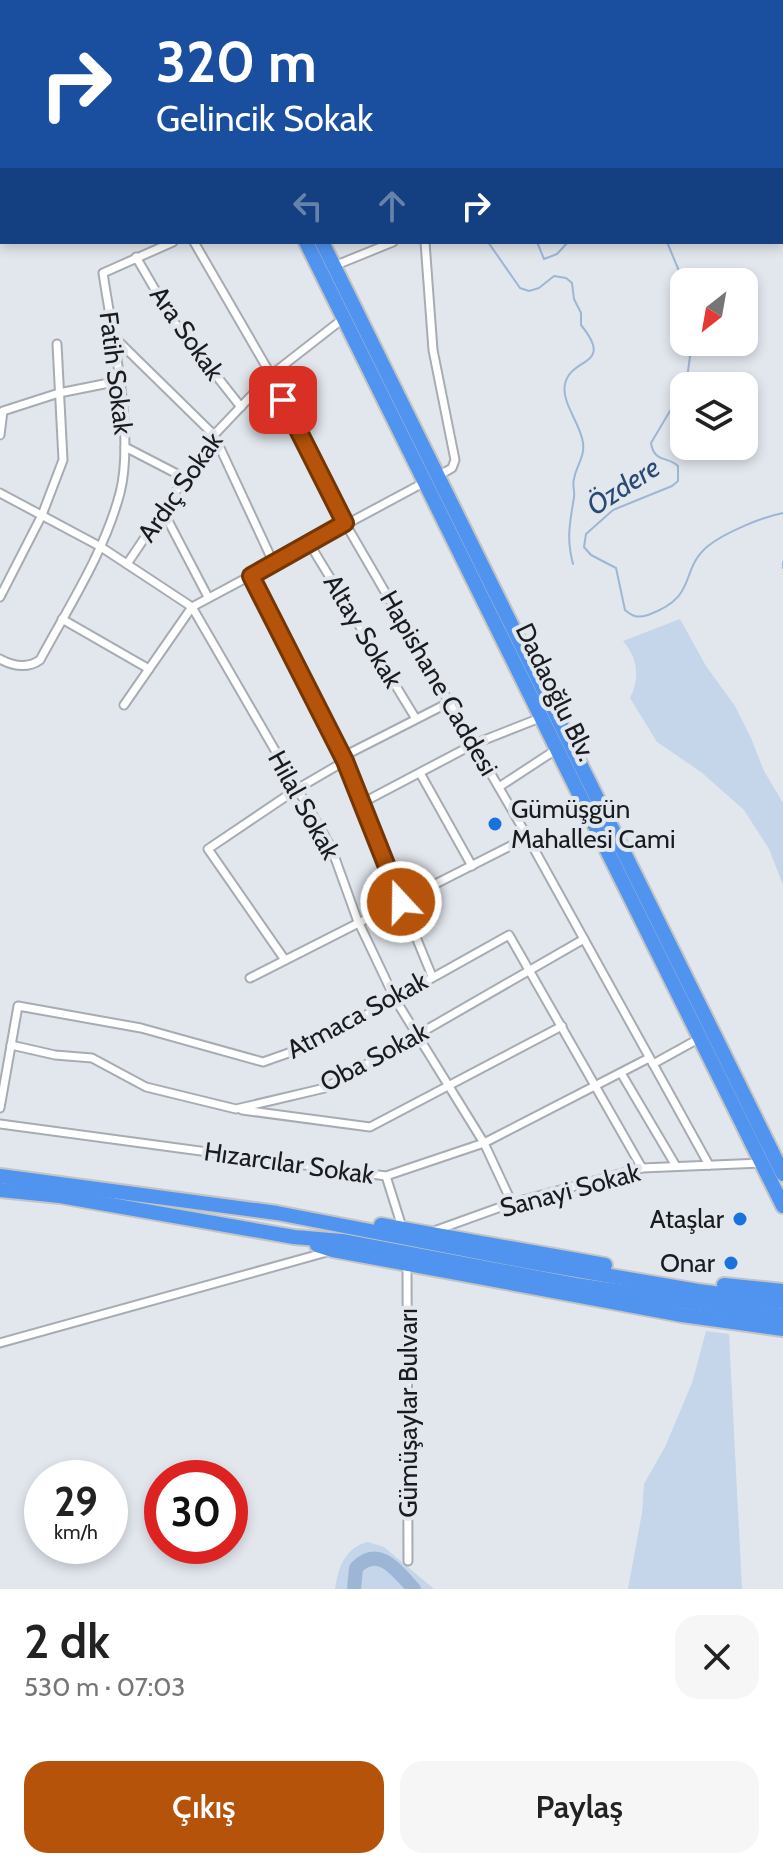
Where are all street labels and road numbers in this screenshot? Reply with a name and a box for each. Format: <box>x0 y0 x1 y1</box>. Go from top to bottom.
street label: Ara Sokak <box>143 280 231 386</box>
street label: Fatih Sokak <box>93 310 139 437</box>
street label: Ardıç Sokak <box>131 426 230 548</box>
street label: Altay Sokak <box>317 568 410 694</box>
street label: Hapishane Caddesi <box>373 585 505 781</box>
street label: Dadaoğlu Blv. <box>509 618 603 766</box>
street label: Hilal Sokak <box>261 745 347 865</box>
street label: Atmaca Sokak <box>281 964 433 1065</box>
street label: Oba Sokak <box>314 1015 434 1099</box>
street label: Hızarcılar Sokak <box>202 1135 376 1191</box>
street label: Sanayi Sokak <box>496 1156 644 1224</box>
street label: Gümüşaylar Bulvarı <box>392 1308 424 1518</box>

